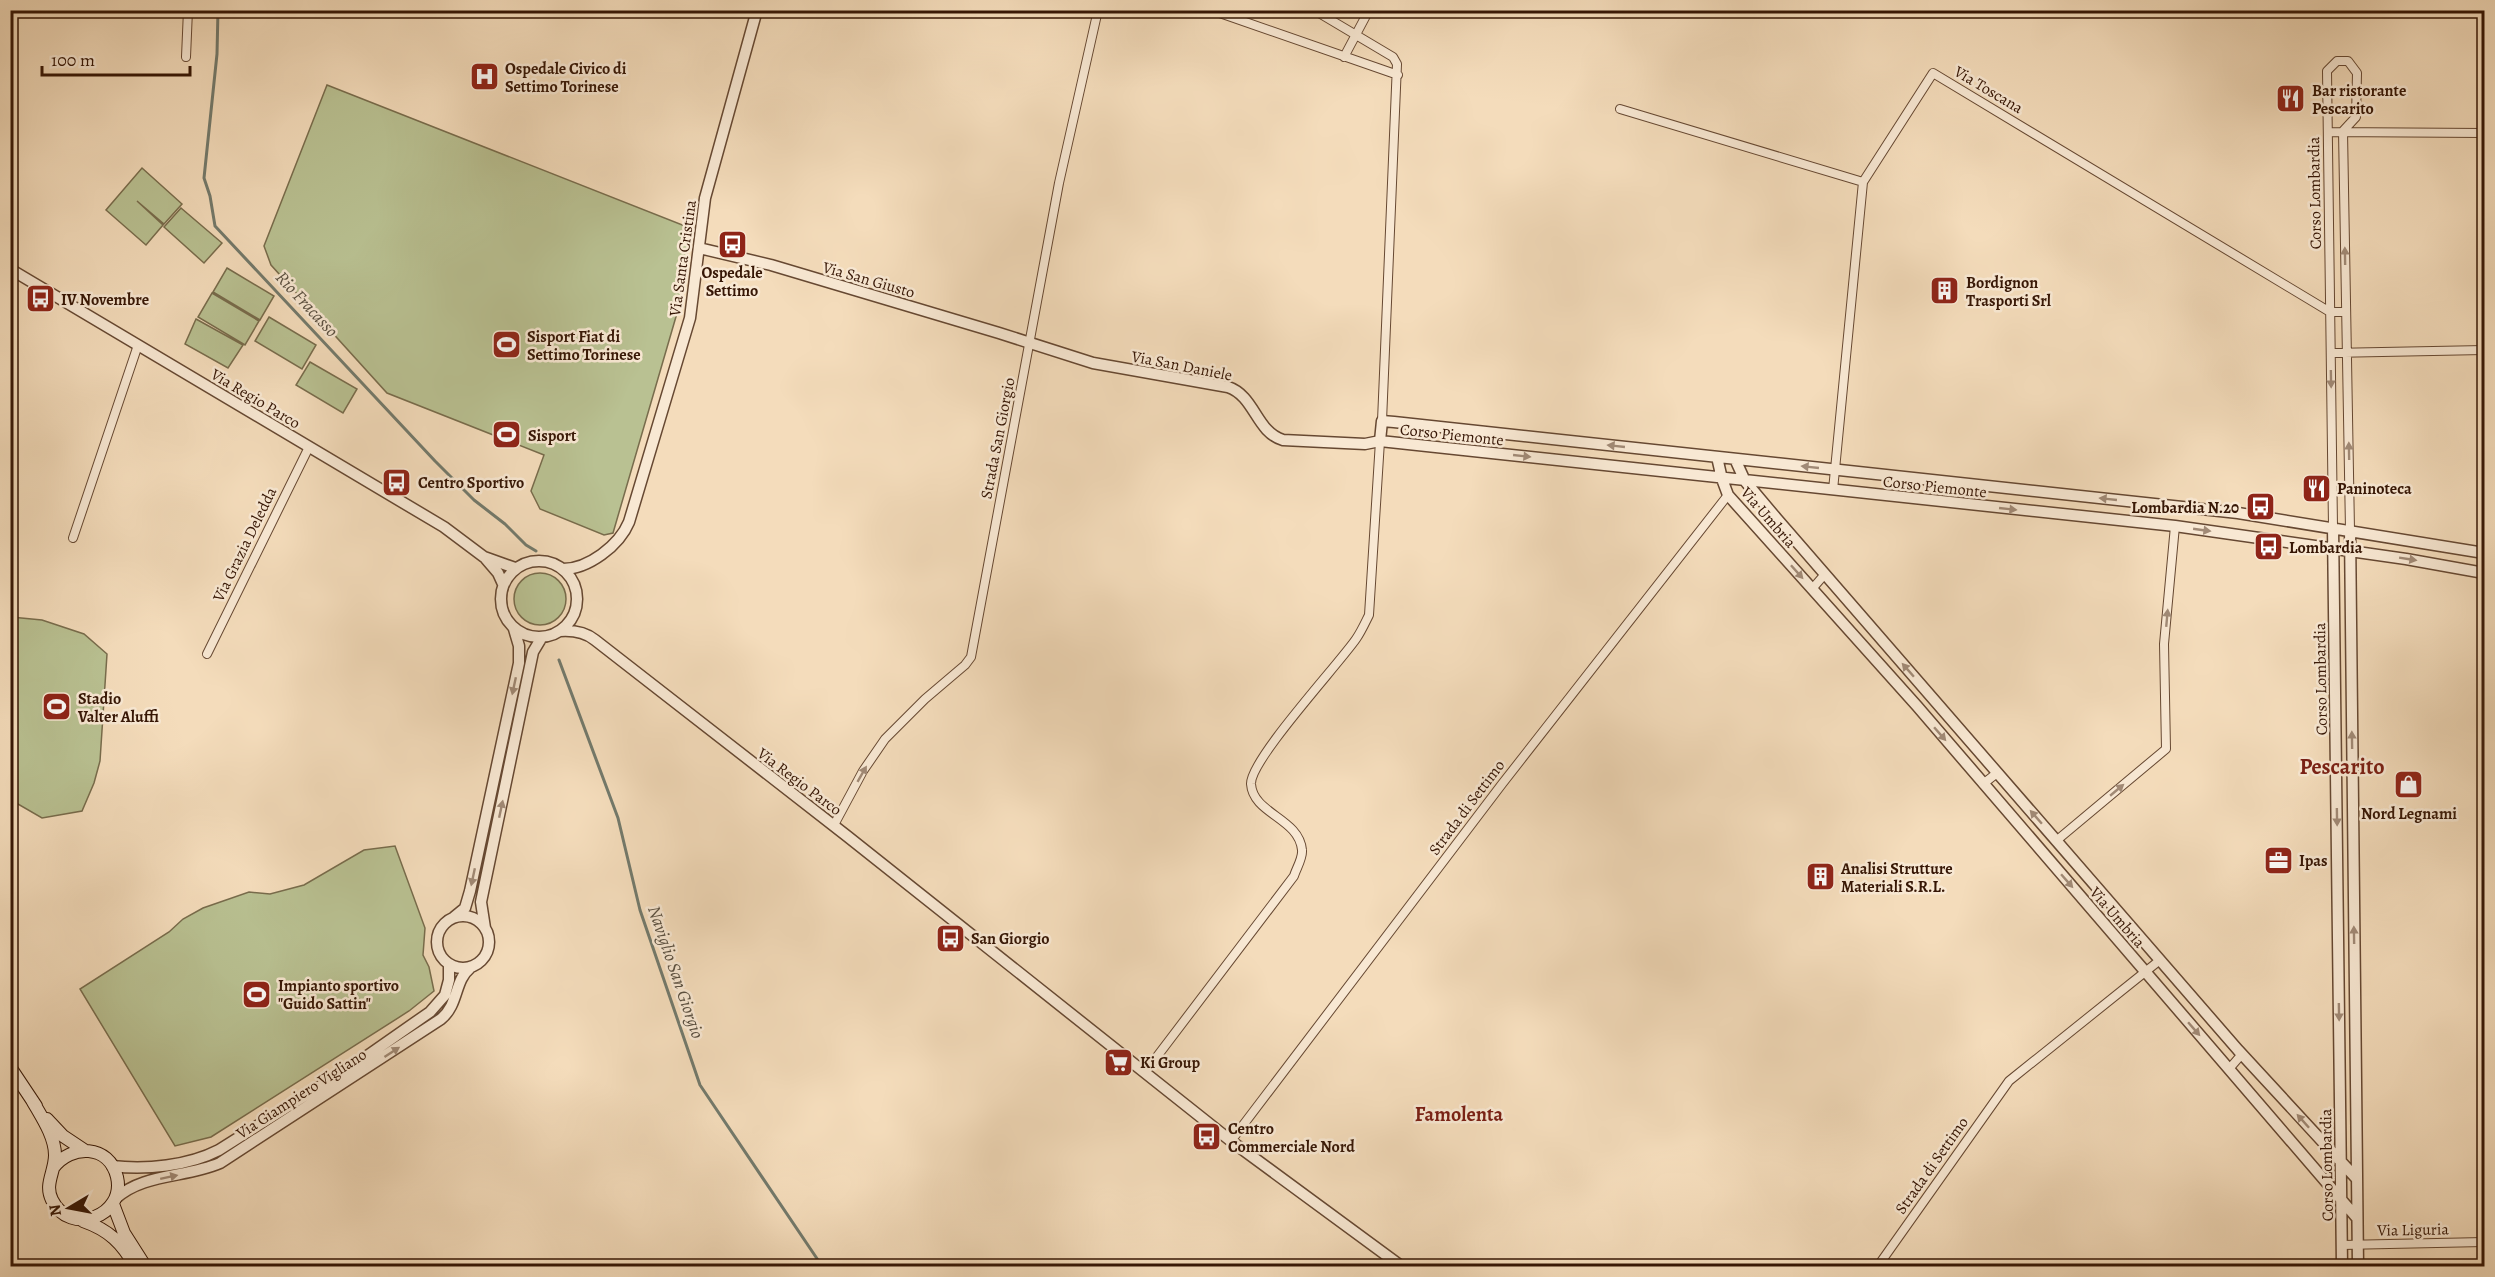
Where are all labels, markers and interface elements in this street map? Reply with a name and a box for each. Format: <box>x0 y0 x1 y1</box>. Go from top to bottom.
scale bar <box>42 39 190 77</box>
text: 100 m <box>51 48 95 72</box>
place label: Ospedale Civico di Settimo Torinese <box>505 58 627 98</box>
street label: Via Toscana <box>1949 60 2027 119</box>
hospital icon: Ospedale Civico di Settimo Torinese <box>468 61 500 93</box>
place label: Bar ristorante Pescarito <box>2312 80 2406 120</box>
restaurant icon: Bar ristorante Pescarito <box>2275 83 2307 115</box>
street label: Corso Lombardia <box>2303 136 2327 250</box>
street label: Via Santa Cristina <box>664 198 702 319</box>
bus stop icon: Ospedale Settimo <box>716 228 748 260</box>
one-way arrow <box>2341 246 2350 265</box>
street label: Via San Giusto <box>819 256 917 304</box>
place label: Ospedale Settimo <box>701 262 763 302</box>
water label: Rio Fracasso <box>270 266 344 342</box>
place label: Bordignon Trasporti Srl <box>1966 272 2052 312</box>
building icon: Bordignon Trasporti Srl <box>1929 275 1961 307</box>
bus stop icon: IV Novembre <box>24 283 56 315</box>
place label: IV Novembre <box>61 289 149 311</box>
place label: Sisport Fiat di Settimo Torinese <box>527 326 641 366</box>
sports icon: Sisport Fiat di Settimo Torinese <box>490 329 522 361</box>
street label: Via San Daniele <box>1129 345 1234 387</box>
street label: Via Regio Parco <box>206 363 304 434</box>
one-way arrow <box>2326 370 2336 389</box>
street label: Strada San Giorgio <box>975 375 1021 501</box>
sports icon: Sisport <box>491 419 523 451</box>
street label: Corso Piemonte <box>1399 419 1505 451</box>
place label: Sisport <box>528 425 577 447</box>
one-way arrow <box>1606 441 1625 451</box>
one-way arrow <box>2344 441 2353 460</box>
one-way arrow <box>1512 452 1531 461</box>
one-way arrow <box>1800 462 1819 472</box>
bus stop icon: Centro Sportivo <box>381 466 413 498</box>
street label: Corso Piemonte <box>1882 471 1988 503</box>
place label: Centro Sportivo <box>418 472 524 494</box>
restaurant icon: Paninoteca <box>2300 472 2332 504</box>
place label: Paninoteca <box>2337 478 2412 500</box>
street label: Via Umbria <box>1735 482 1801 553</box>
street label: Via Grazia Deledda <box>207 483 282 606</box>
bus stop icon: Lombardia N.20 <box>2244 491 2276 523</box>
one-way arrow <box>2099 494 2118 503</box>
place label: Lombardia N.20 <box>2131 497 2239 519</box>
one-way arrow <box>1999 504 2018 514</box>
one-way arrow <box>2193 525 2212 534</box>
bus stop icon: Lombardia <box>2252 531 2284 563</box>
place label: Lombardia <box>2289 537 2363 559</box>
one-way arrow <box>2398 555 2417 564</box>
one-way arrow <box>1790 564 1804 579</box>
one-way arrow <box>2162 608 2172 627</box>
street label: Corso Lombardia <box>2309 622 2333 736</box>
one-way arrow <box>1902 663 1915 678</box>
one-way arrow <box>509 677 518 696</box>
place label: Stadio Valter Aluffi <box>77 688 159 728</box>
sports icon: Stadio Valter Aluffi <box>41 691 73 723</box>
one-way arrow <box>1933 726 1946 742</box>
one-way arrow <box>2347 731 2357 750</box>
street label: Via Regio Parco <box>752 742 846 821</box>
district label: Pescarito <box>2299 752 2385 782</box>
street label: Strada di Settimo <box>1424 755 1510 860</box>
one-way arrow <box>857 765 867 782</box>
shop icon: Nord Legnami <box>2393 769 2425 801</box>
one-way arrow <box>2109 783 2125 796</box>
one-way arrow <box>497 800 507 818</box>
place label: Nord Legnami <box>2361 803 2457 825</box>
one-way arrow <box>2332 808 2341 827</box>
one-way arrow <box>2029 809 2042 825</box>
office icon: Ipas <box>2262 844 2294 876</box>
place label: Ipas <box>2299 850 2328 872</box>
place label: Analisi Strutture Materiali S.R.L. <box>1840 858 1953 898</box>
building icon: Analisi Strutture Materiali S.R.L. <box>1804 861 1836 893</box>
one-way arrow <box>468 868 477 887</box>
one-way arrow <box>2060 873 2073 888</box>
street label: Via Umbria <box>2084 882 2150 953</box>
water label: Naviglio San Giorgio <box>642 902 710 1042</box>
bus stop icon: San Giorgio <box>934 922 966 954</box>
one-way arrow <box>2349 926 2359 945</box>
place label: San Giorgio <box>971 928 1050 950</box>
place label: Impianto sportivo "Guido Sattin" <box>278 975 399 1015</box>
sports icon: Impianto sportivo "Guido Sattin" <box>241 978 273 1010</box>
one-way arrow <box>2334 1003 2344 1022</box>
one-way arrow <box>2187 1021 2200 1036</box>
street label: Via Giampiero Vigliano <box>231 1043 371 1145</box>
one-way arrow <box>383 1046 399 1058</box>
supermarket icon: Ki Group <box>1103 1046 1135 1078</box>
place label: Ki Group <box>1140 1052 1200 1074</box>
district label: Famolenta <box>1415 1101 1504 1128</box>
street label: Corso Lombardia <box>2315 1108 2339 1222</box>
street label: Strada di Settimo <box>1890 1112 1974 1219</box>
one-way arrow <box>2297 1114 2310 1129</box>
place label: Centro Commerciale Nord <box>1228 1118 1355 1158</box>
bus stop icon: Centro Commerciale Nord <box>1191 1121 1223 1153</box>
one-way arrow <box>159 1172 178 1181</box>
north arrow <box>39 1178 99 1238</box>
text: N <box>43 1202 67 1218</box>
street label: Via Liguria <box>2376 1218 2450 1242</box>

